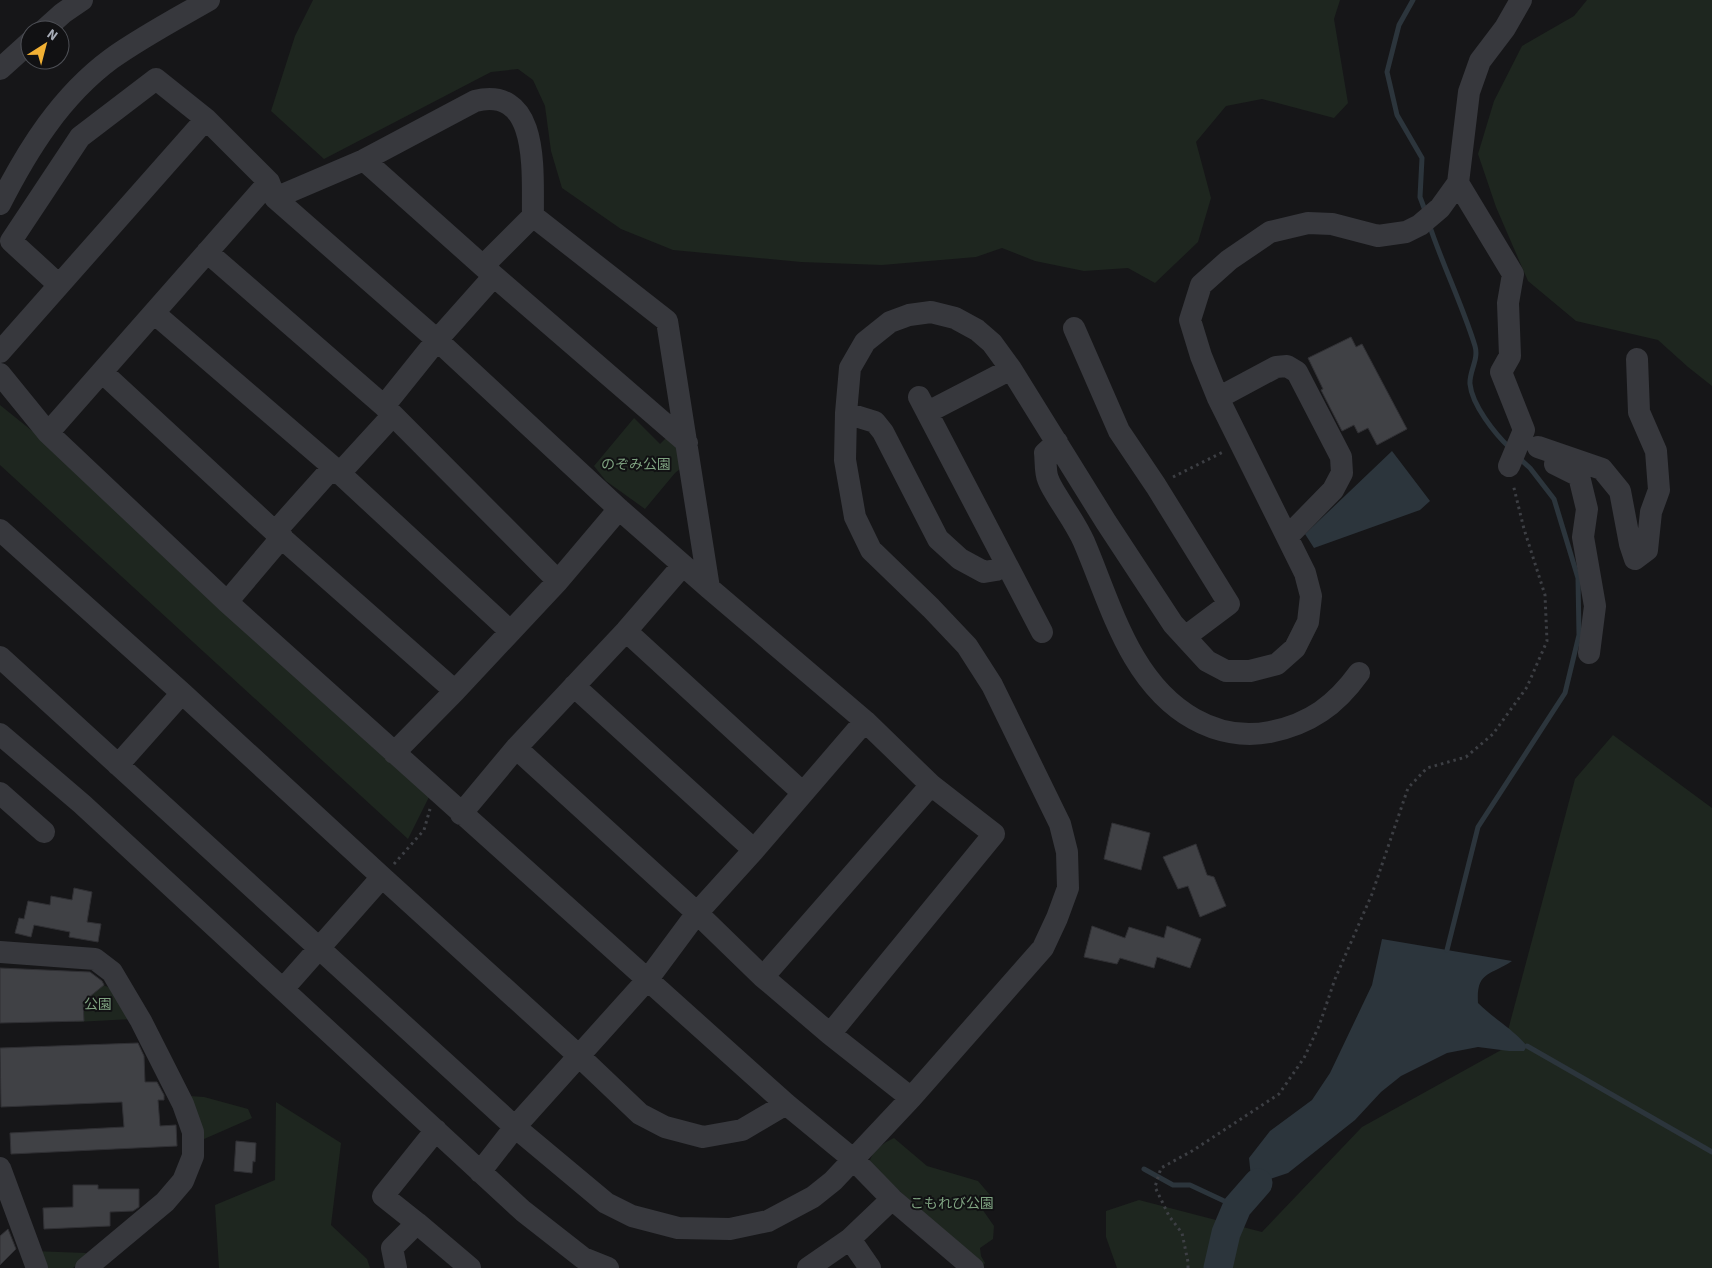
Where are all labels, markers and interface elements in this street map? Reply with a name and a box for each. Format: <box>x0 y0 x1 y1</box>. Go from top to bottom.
north arrow <box>20 20 70 70</box>
text: N <box>42 24 62 46</box>
park label: のぞみ公園 <box>601 455 671 475</box>
park label: 公園 <box>84 995 112 1015</box>
park label: こもれび公園 <box>910 1194 994 1214</box>

